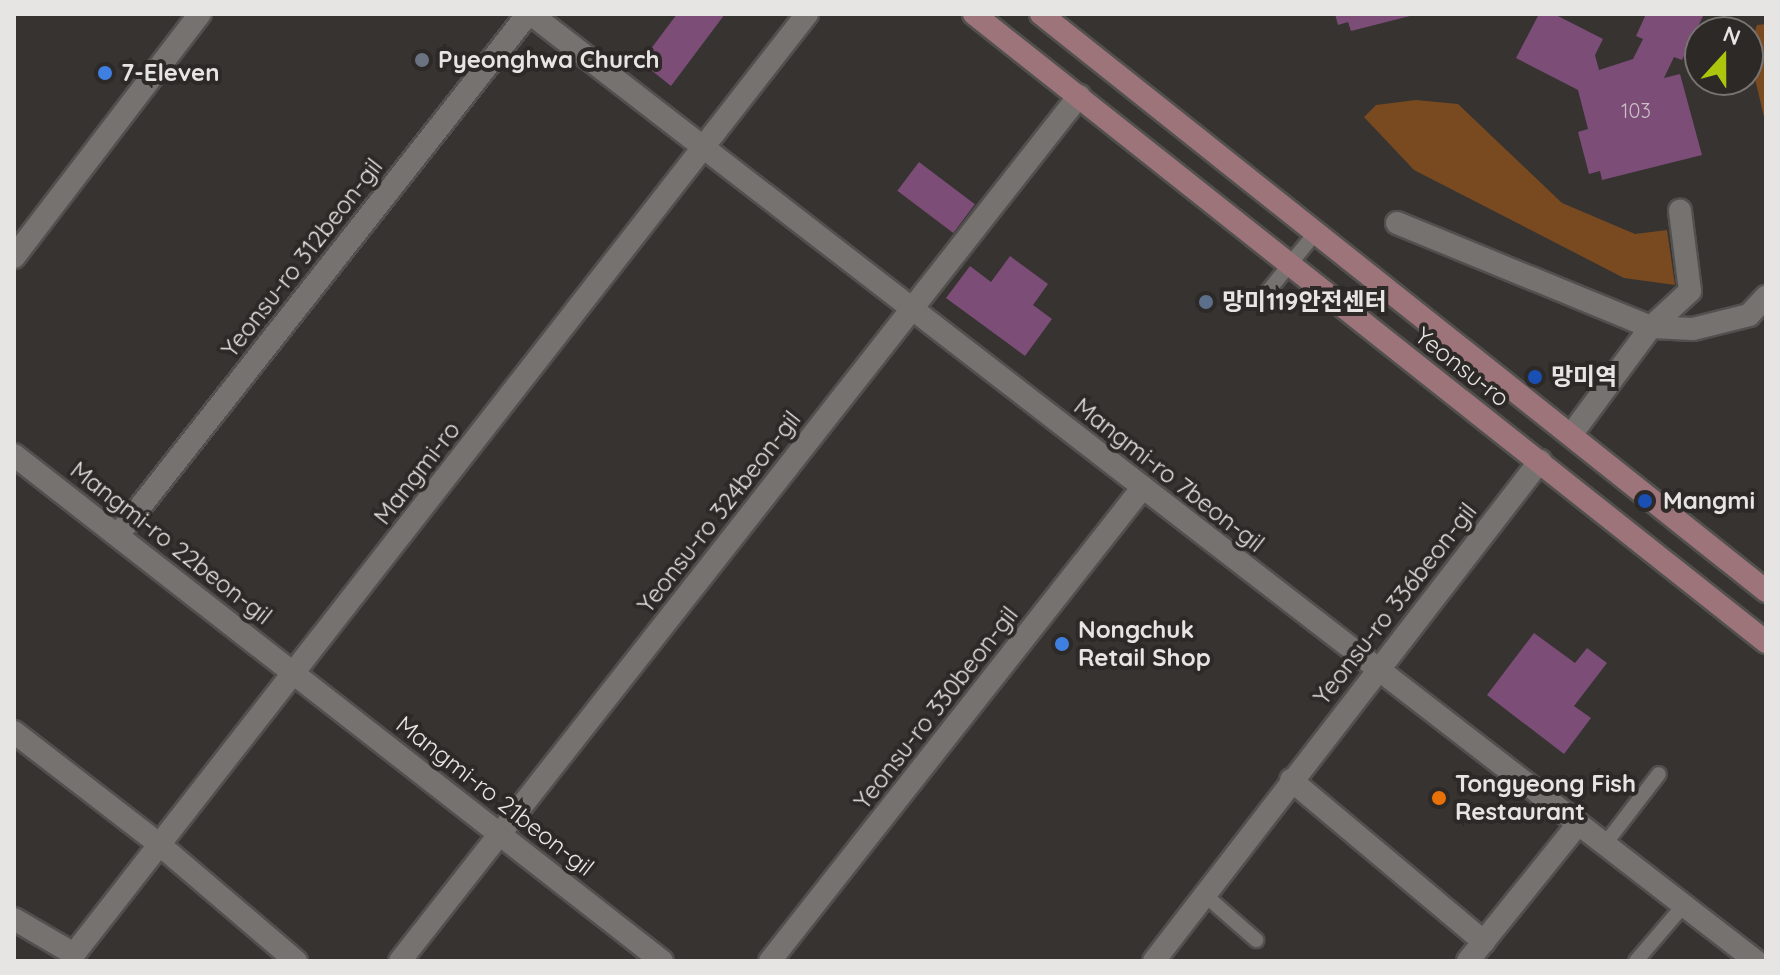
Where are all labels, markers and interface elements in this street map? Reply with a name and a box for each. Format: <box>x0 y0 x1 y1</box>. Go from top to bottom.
north arrow <box>1684 16 1764 96</box>
text: N <box>1719 19 1744 51</box>
place label: Pyeonghwa Church <box>438 46 659 74</box>
marker: Pyeonghwa Church <box>413 51 431 69</box>
place label: 7-Eleven <box>121 59 220 87</box>
marker: 7-Eleven <box>96 64 114 82</box>
house number: 103 <box>1621 98 1651 122</box>
street label: Yeonsu-ro 312beon-gil <box>215 153 389 363</box>
place label: 망미119안전센터 <box>1222 288 1387 316</box>
marker: 망미119안전센터 <box>1197 293 1215 311</box>
street label: Yeonsu-ro <box>1409 321 1515 413</box>
place label: 망미역 <box>1551 363 1617 391</box>
marker: 망미역 <box>1526 368 1544 386</box>
street label: Mangmi-ro 7beon-gil <box>1068 392 1270 558</box>
street label: Yeonsu-ro 324beon-gil <box>631 405 807 619</box>
street label: Mangmi-ro <box>368 416 466 530</box>
street label: Mangmi-ro 22beon-gil <box>65 455 277 631</box>
place label: Mangmi <box>1663 487 1755 515</box>
marker: Mangmi <box>1634 490 1656 512</box>
street label: Yeonsu-ro 336beon-gil <box>1307 497 1483 711</box>
street label: Yeonsu-ro 330beon-gil <box>848 601 1024 815</box>
place label: Nongchuk Retail Shop <box>1078 616 1211 672</box>
marker: Nongchuk Retail Shop <box>1053 635 1071 653</box>
street label: Mangmi-ro 21beon-gil <box>390 710 600 882</box>
place label: Tongyeong Fish Restaurant <box>1455 770 1636 826</box>
marker: Tongyeong Fish Restaurant <box>1430 789 1448 807</box>

